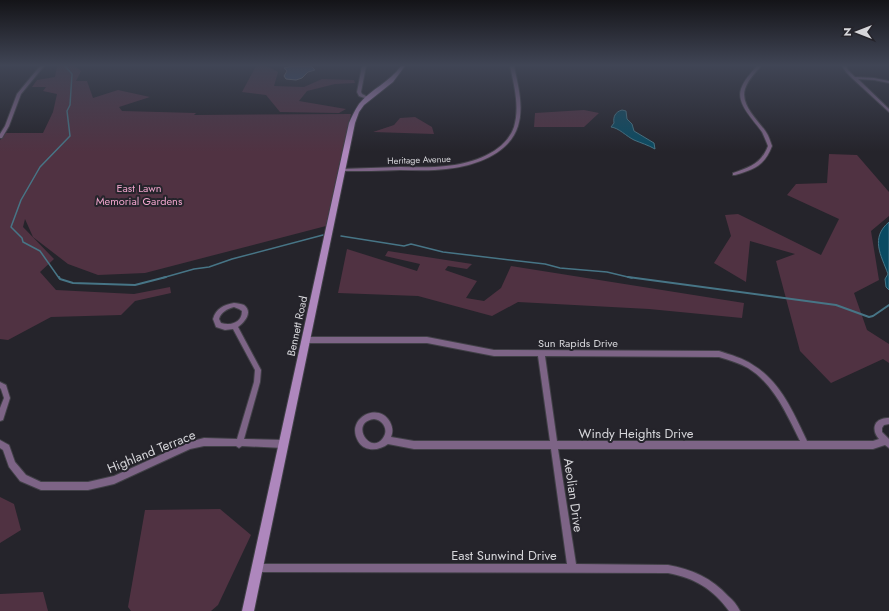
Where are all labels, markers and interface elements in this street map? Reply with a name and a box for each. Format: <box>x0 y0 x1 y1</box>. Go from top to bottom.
north arrow <box>837 12 877 52</box>
text: N <box>839 28 855 36</box>
street label: Heritage Avenue <box>387 152 451 167</box>
park label: East Lawn Memorial Gardens <box>96 180 183 209</box>
street label: Bennett Road <box>283 294 311 358</box>
street label: Sun Rapids Drive <box>538 335 618 351</box>
street label: Windy Heights Drive <box>579 424 694 443</box>
street label: Highland Terrace <box>104 425 199 478</box>
street label: Aeolian Drive <box>559 457 588 534</box>
street label: East Sunwind Drive <box>451 546 557 565</box>

